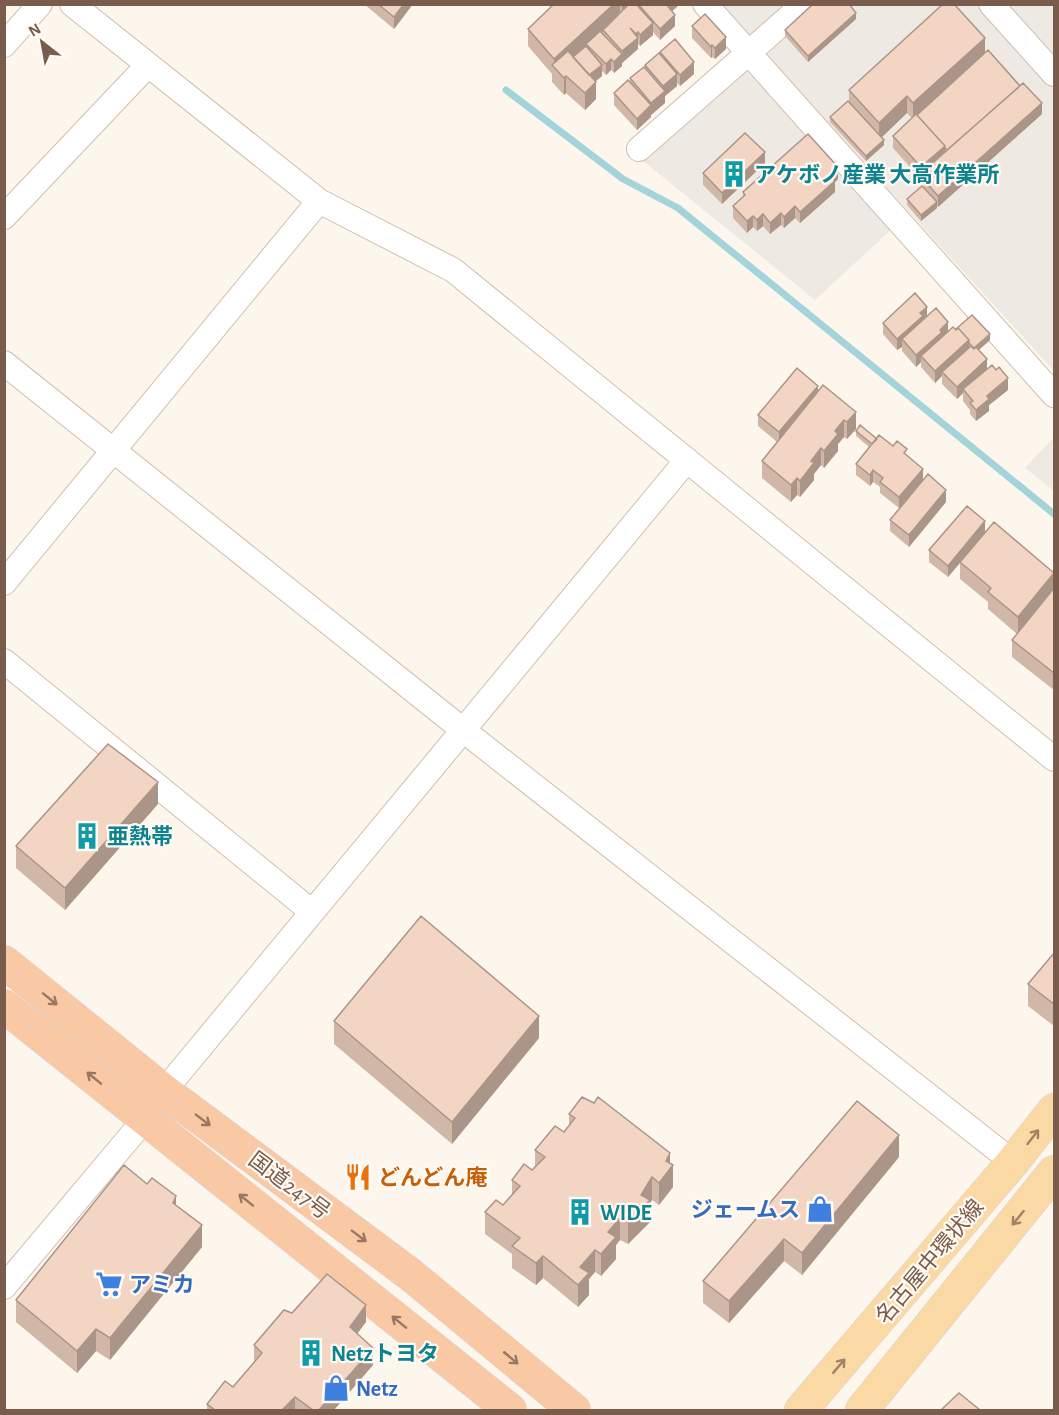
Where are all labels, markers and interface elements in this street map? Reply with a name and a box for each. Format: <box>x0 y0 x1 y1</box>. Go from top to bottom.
north arrow <box>12 12 72 72</box>
text: N <box>26 20 44 40</box>
building icon: アケボノ産業 大高作業所 <box>719 159 749 189</box>
place label: アケボノ産業 大高作業所 <box>754 163 999 186</box>
building icon: 亜熱帯 <box>72 821 102 851</box>
place label: 亜熱帯 <box>107 825 173 848</box>
one-way arrow <box>42 992 58 1005</box>
one-way arrow <box>86 1072 102 1085</box>
one-way arrow <box>194 1114 210 1126</box>
one-way arrow <box>1027 1129 1040 1145</box>
street label: 国道247号 <box>245 1147 335 1223</box>
restaurant icon: どんどん庵 <box>343 1162 373 1192</box>
place label: どんどん庵 <box>378 1166 487 1189</box>
one-way arrow <box>239 1194 255 1207</box>
shop icon: ジェームス <box>805 1194 835 1224</box>
street label: 名古屋中環状線 <box>871 1195 988 1328</box>
building icon: WIDE <box>565 1197 595 1227</box>
place label: ジェームス <box>691 1199 800 1221</box>
place label: WIDE <box>600 1202 652 1224</box>
one-way arrow <box>1011 1210 1024 1226</box>
one-way arrow <box>351 1230 367 1243</box>
supermarket icon: アミカ <box>94 1269 124 1299</box>
place label: アミカ <box>129 1274 195 1296</box>
one-way arrow <box>391 1315 407 1328</box>
building icon: Netzトヨタ <box>296 1338 326 1368</box>
place label: Netzトヨタ <box>331 1342 439 1365</box>
one-way arrow <box>503 1352 519 1365</box>
one-way arrow <box>832 1359 846 1374</box>
shop icon: Netz <box>321 1373 351 1403</box>
place label: Netz <box>356 1378 398 1400</box>

